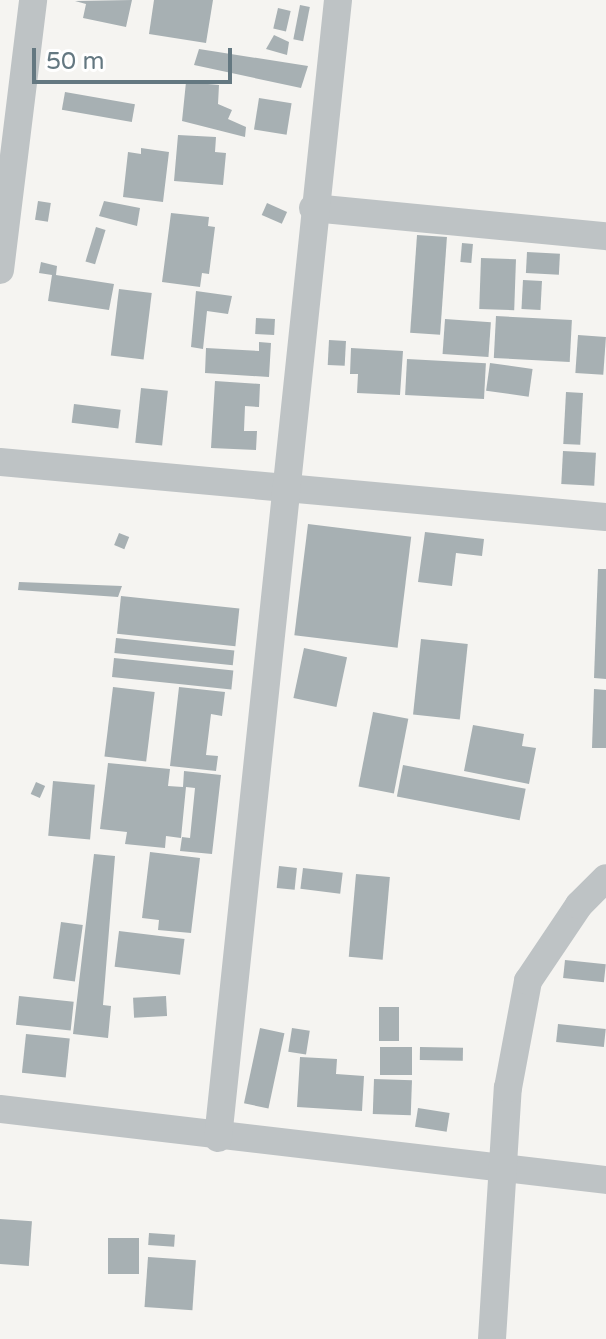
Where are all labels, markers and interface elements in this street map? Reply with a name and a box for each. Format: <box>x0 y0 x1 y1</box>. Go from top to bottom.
scale bar <box>36 32 236 82</box>
text: 50 m <box>46 47 104 76</box>

